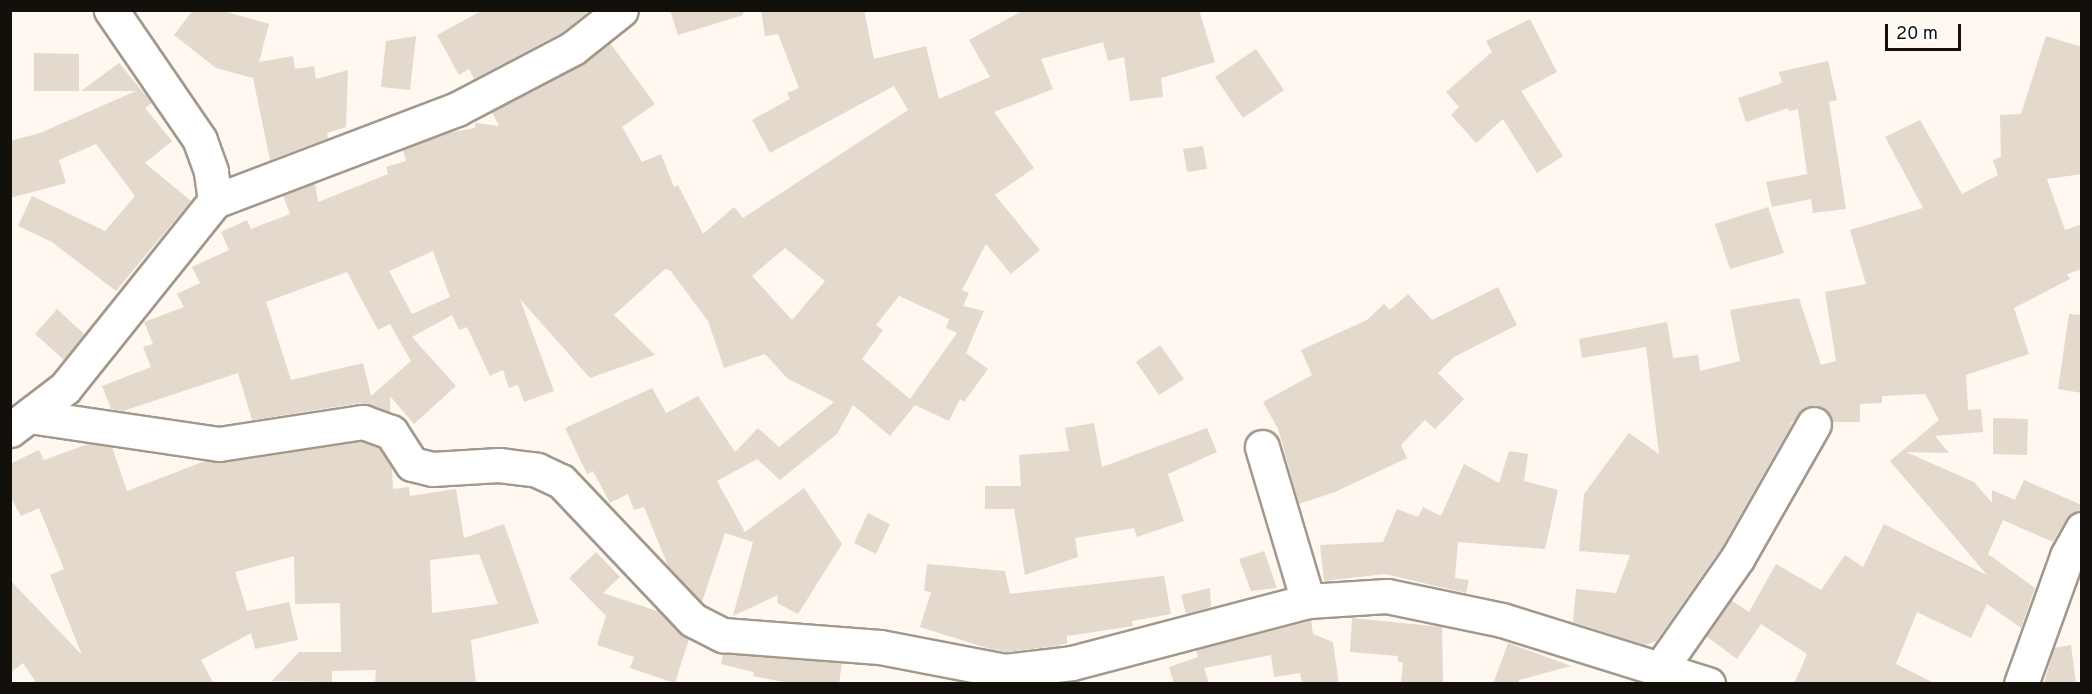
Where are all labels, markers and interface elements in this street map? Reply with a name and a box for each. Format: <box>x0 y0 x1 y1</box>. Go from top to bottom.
scale bar <box>1888 12 1964 50</box>
text: 20 m <box>1896 23 1938 46</box>

